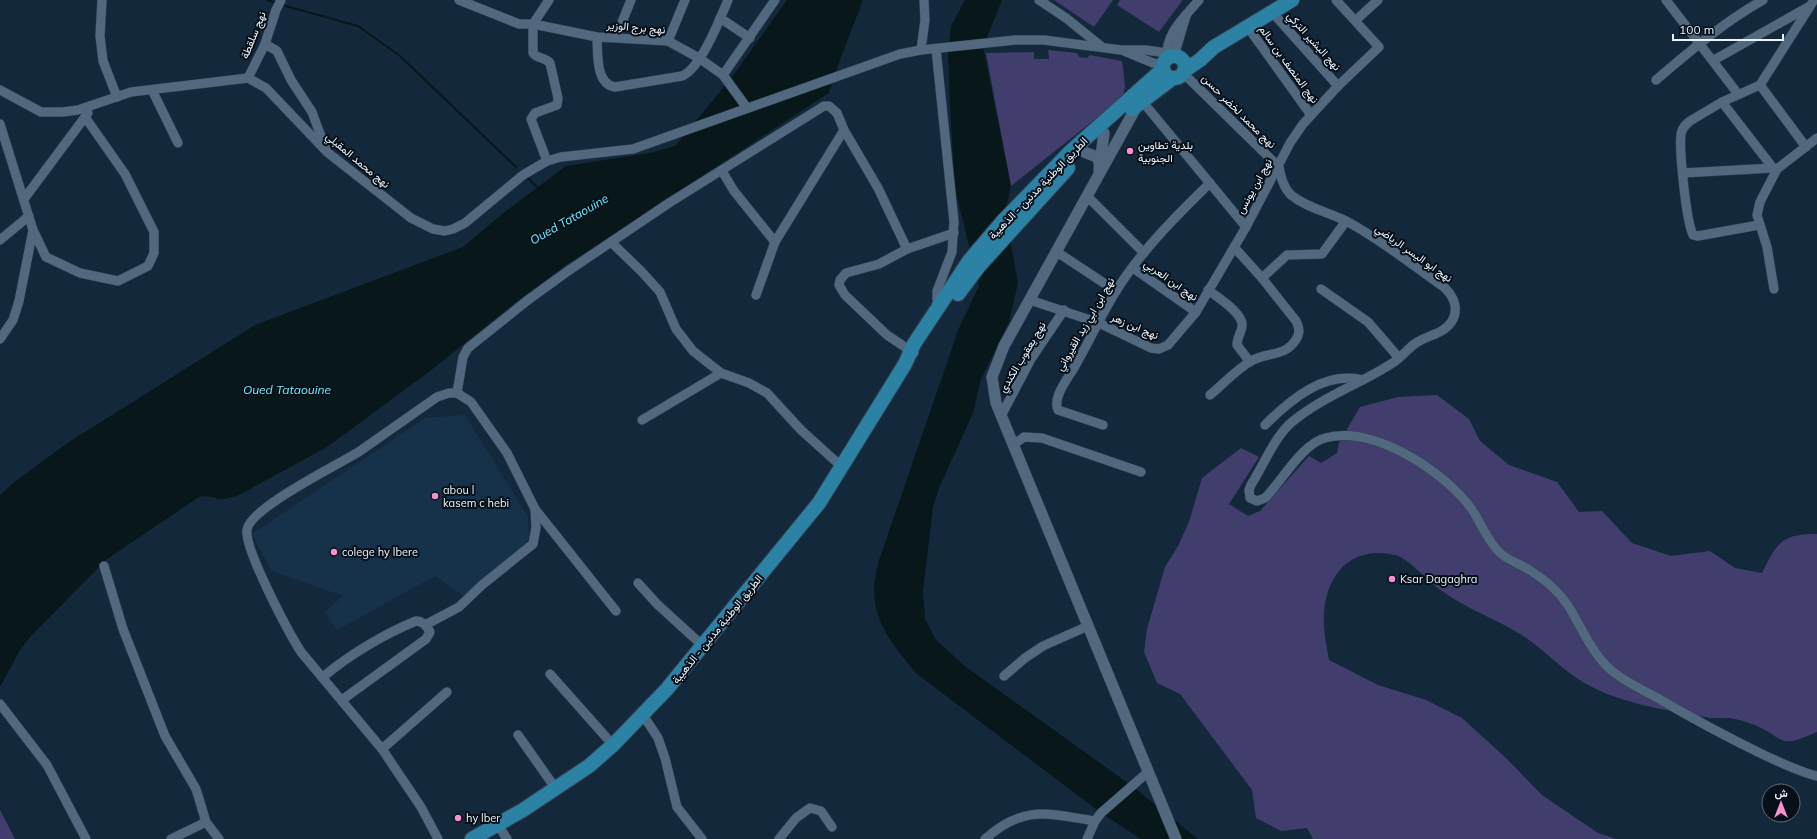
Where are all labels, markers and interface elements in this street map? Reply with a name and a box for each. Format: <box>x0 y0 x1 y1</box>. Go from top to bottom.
street label: نهج سلقطة <box>237 9 270 61</box>
street label: نهج البشير التركي <box>1282 9 1344 75</box>
scale bar <box>1673 16 1783 42</box>
street label: نهج برج الوزير <box>605 17 666 38</box>
street label: نهج المنصف بن سالم <box>1255 22 1322 106</box>
text: 100 m <box>1679 22 1714 37</box>
street label: نهج محمد لخضر حسن <box>1198 71 1279 152</box>
street label: نهج محمد المقبلي <box>321 129 393 193</box>
street label: الطريق الوطنية مدنين - الذهيبة <box>986 134 1090 242</box>
place label: بلدية تطاوين الجنوبية <box>1138 138 1193 165</box>
marker: بلدية تطاوين الجنوبية <box>1125 146 1135 156</box>
street label: نهج ابن يونس <box>1233 156 1276 217</box>
water label: Oued Tataouine <box>527 190 611 248</box>
street label: نهج ابو اليسر الرياضي <box>1371 221 1455 287</box>
street label: نهج ابن العربي <box>1139 256 1201 306</box>
street label: نهج ابن ابي زيد القيرواني <box>1052 275 1120 375</box>
street label: نهج ابن زهر <box>1108 309 1161 343</box>
street label: نهج يعقوب الكندي <box>995 319 1051 397</box>
water label: Oued Tataouine <box>243 382 332 397</box>
place label: abou l kasem c hebi <box>443 483 509 510</box>
marker: abou l kasem c hebi <box>430 491 440 501</box>
place label: colege hy lbere <box>342 545 418 559</box>
marker: colege hy lbere <box>329 547 339 557</box>
street label: الطريق الوطنية مدنين - الذهيبة <box>669 572 765 686</box>
place label: Ksar Dagaghra <box>1400 572 1477 586</box>
marker: Ksar Dagaghra <box>1387 574 1397 584</box>
north arrow <box>1761 783 1801 823</box>
text: ش <box>1774 786 1788 800</box>
place label: hy lber <box>466 811 500 825</box>
marker: hy lber <box>453 813 463 823</box>

